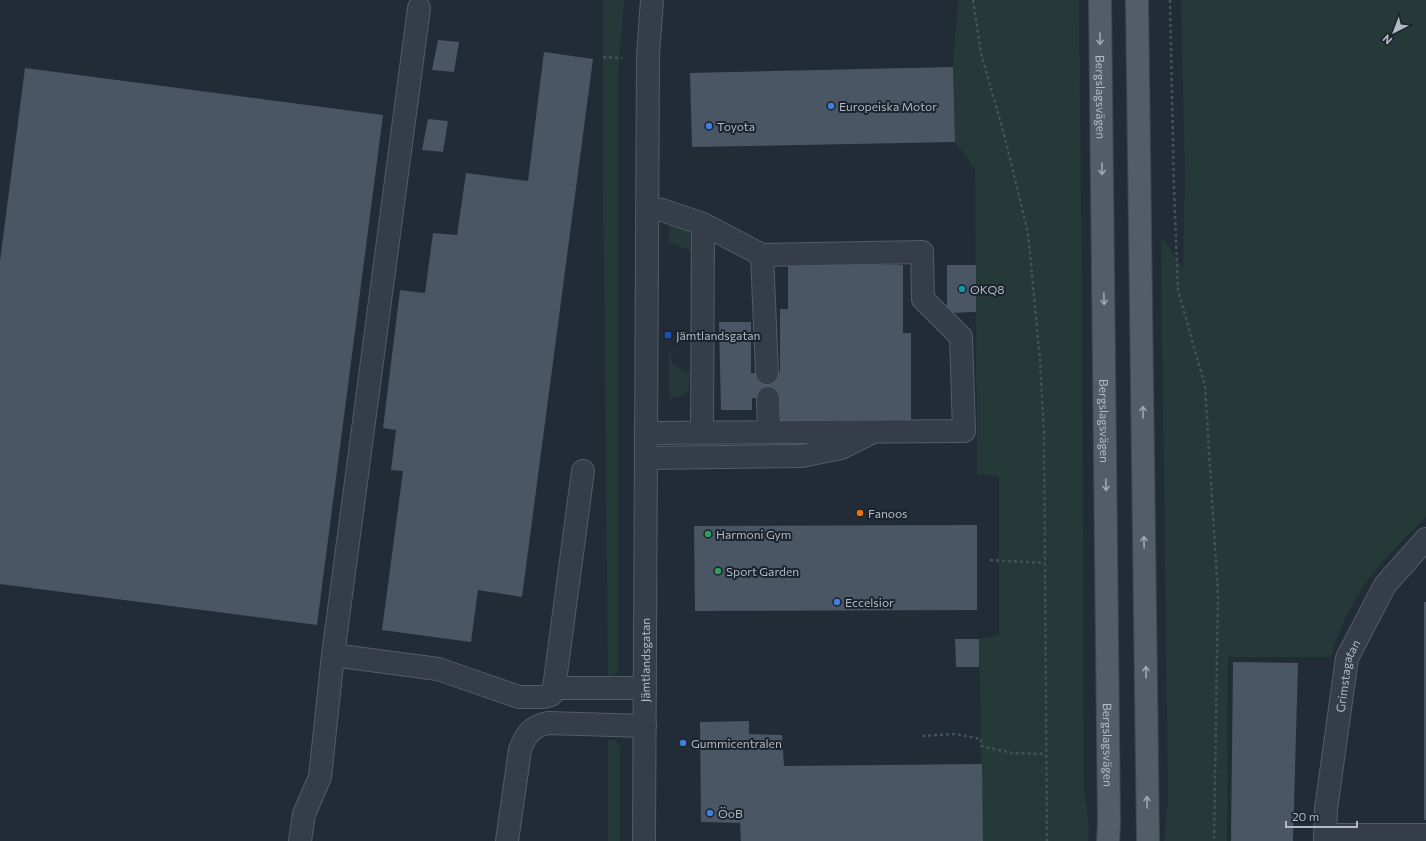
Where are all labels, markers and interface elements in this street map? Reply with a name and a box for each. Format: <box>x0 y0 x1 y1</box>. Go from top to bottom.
north arrow <box>1374 12 1414 52</box>
one-way arrow <box>1097 32 1104 45</box>
text: N <box>1380 32 1394 47</box>
street label: Bergslagsvägen <box>1094 55 1109 139</box>
place label: Europeiska Motor <box>839 99 937 113</box>
marker: Europeiska Motor <box>826 101 836 111</box>
place label: Toyota <box>717 119 755 133</box>
marker: Toyota <box>704 121 714 131</box>
one-way arrow <box>1098 162 1106 175</box>
place label: OKQ8 <box>970 282 1005 296</box>
marker: OKQ8 <box>957 284 967 294</box>
one-way arrow <box>1100 292 1108 305</box>
place label: Jämtlandsgatan <box>676 328 760 343</box>
marker: Jämtlandsgatan <box>663 330 673 340</box>
street label: Bergslagsvägen <box>1097 379 1112 463</box>
one-way arrow <box>1139 406 1147 419</box>
one-way arrow <box>1102 478 1110 491</box>
place label: Fanoos <box>868 506 907 520</box>
marker: Fanoos <box>855 508 865 518</box>
place label: Harmoni Gym <box>716 527 791 541</box>
marker: Harmoni Gym <box>703 529 713 539</box>
one-way arrow <box>1140 536 1148 549</box>
place label: Sport Garden <box>726 564 799 578</box>
marker: Sport Garden <box>713 566 723 576</box>
place label: Eccelsior <box>845 595 894 609</box>
marker: Eccelsior <box>832 597 842 607</box>
street label: Jämtlandsgatan <box>638 618 653 702</box>
street label: Grimstagatan <box>1333 637 1362 713</box>
one-way arrow <box>1142 666 1150 679</box>
street label: Bergslagsvägen <box>1101 703 1116 787</box>
place label: Gummicentralen <box>691 736 782 750</box>
marker: Gummicentralen <box>678 738 688 748</box>
one-way arrow <box>1144 796 1151 809</box>
scale bar <box>1286 803 1357 829</box>
place label: ÖoB <box>718 806 743 820</box>
marker: ÖoB <box>705 808 715 818</box>
text: 20 m <box>1292 809 1319 823</box>

